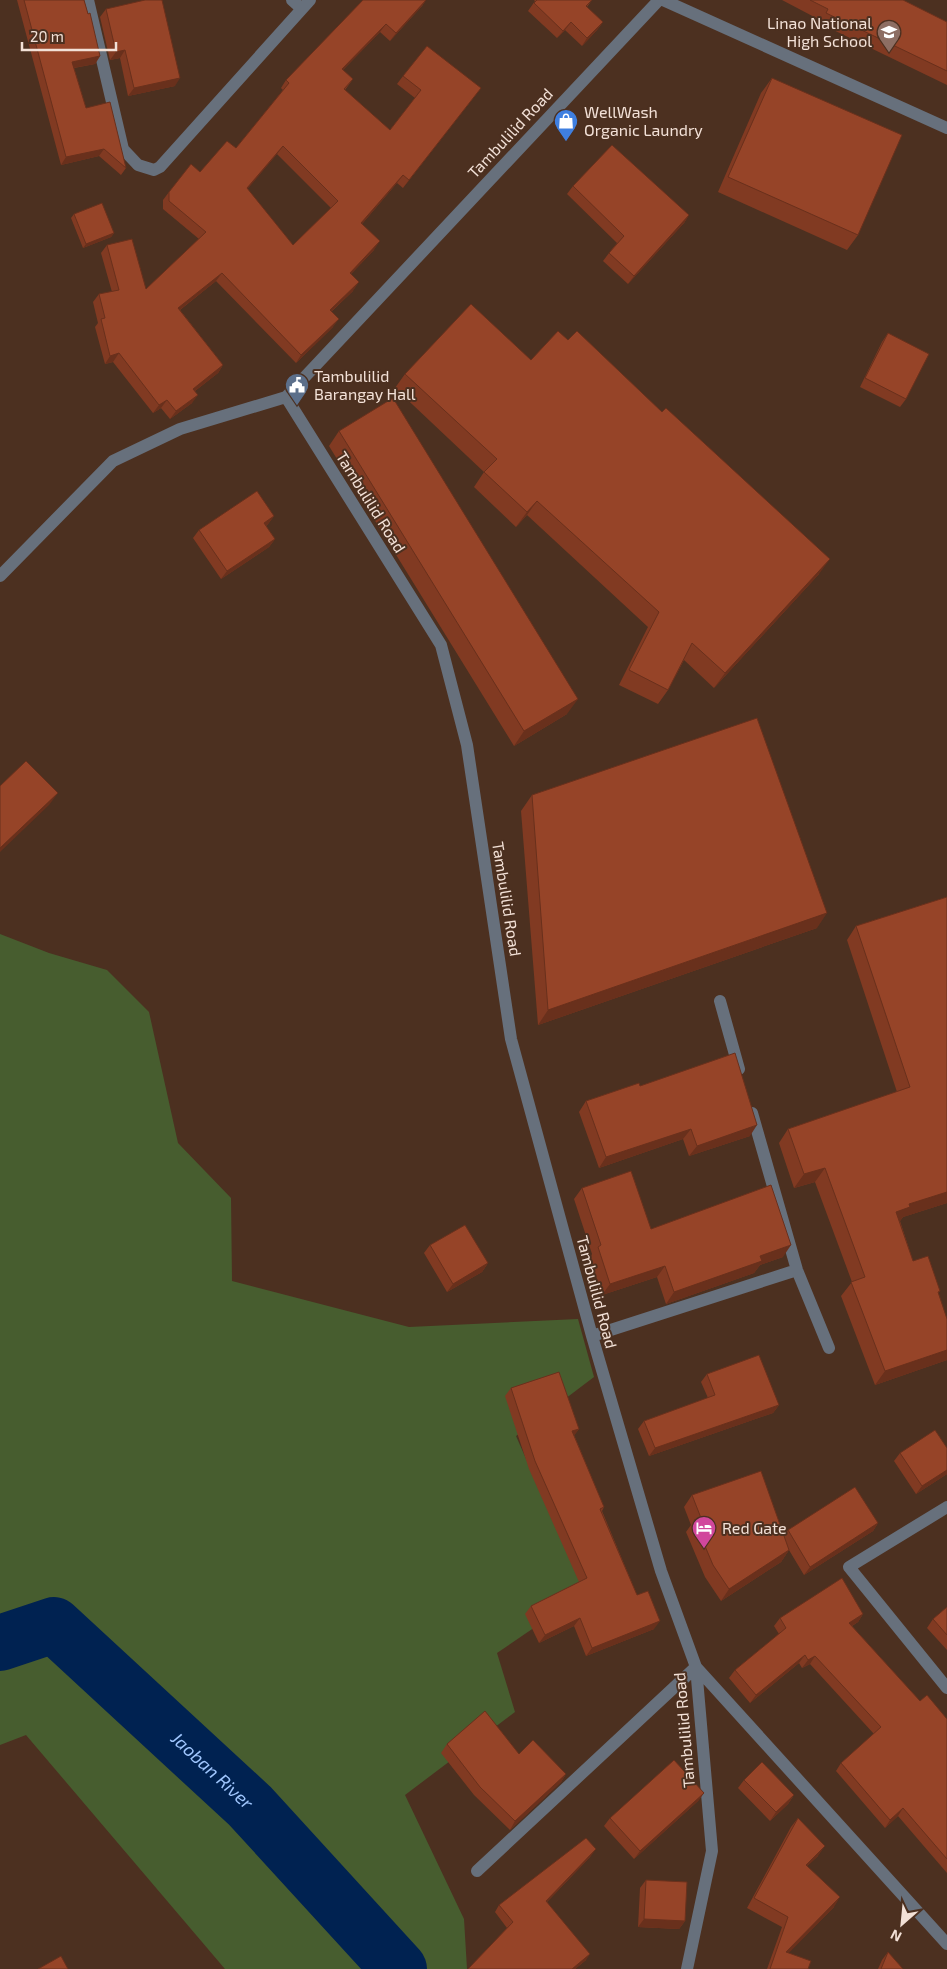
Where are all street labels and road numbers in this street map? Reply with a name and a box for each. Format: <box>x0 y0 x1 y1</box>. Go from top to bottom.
street label: Tambulilid Road <box>463 84 556 182</box>
street label: Tambulilid Road <box>333 448 410 556</box>
street label: Tambulilid Road <box>489 840 526 958</box>
street label: Tambulilid Road <box>573 1233 622 1350</box>
street label: Tambulilid Road <box>669 1672 698 1789</box>

